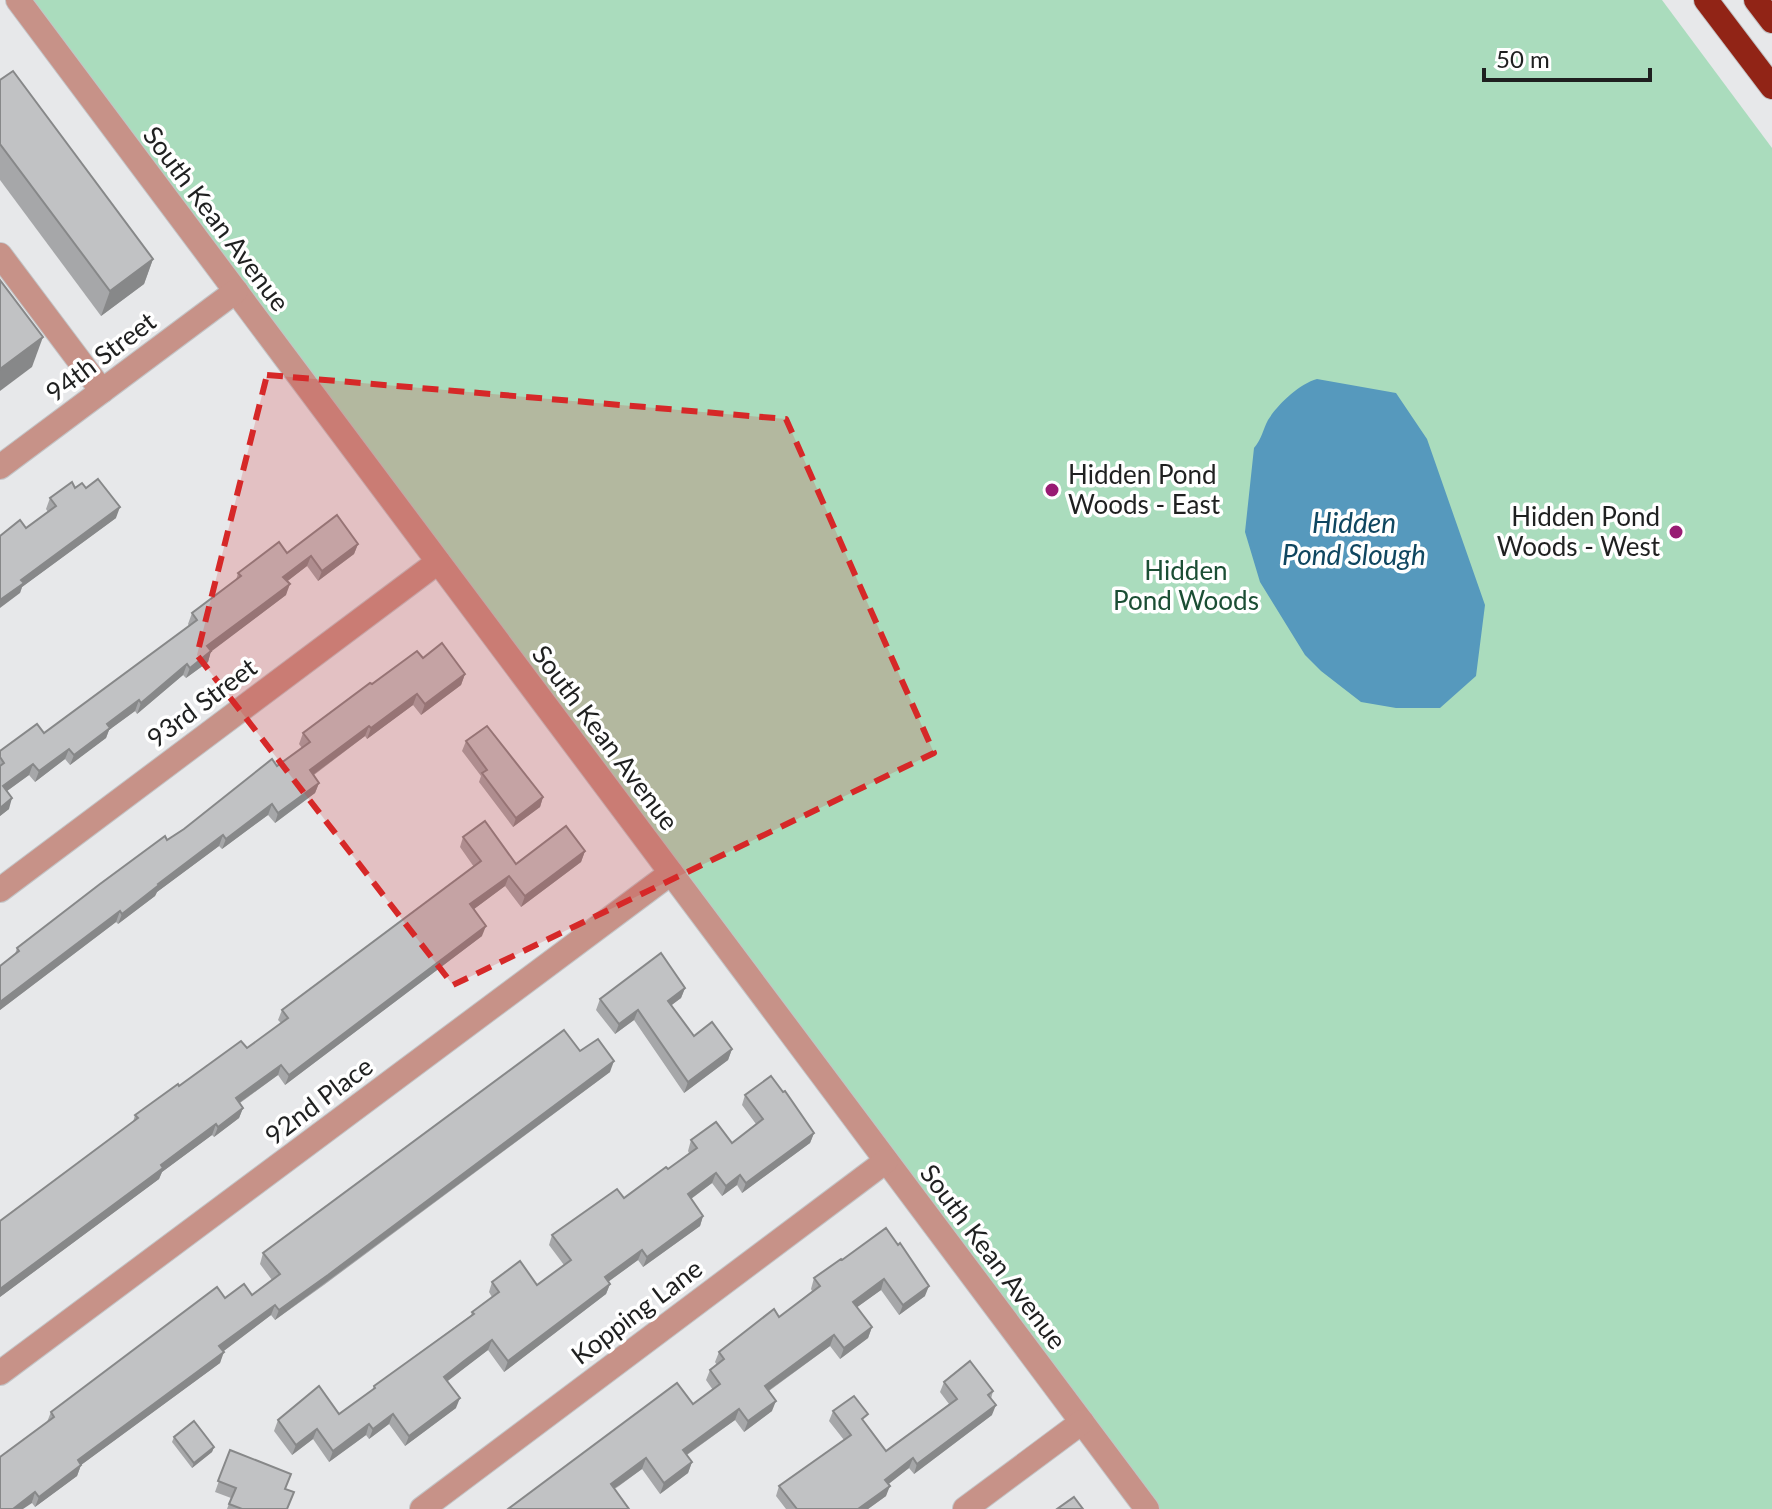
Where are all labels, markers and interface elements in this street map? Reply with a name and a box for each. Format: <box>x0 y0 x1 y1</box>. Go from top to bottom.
scale bar <box>1484 32 1650 82</box>
text: 50 m <box>1496 44 1550 73</box>
street label: South Kean Avenue <box>137 120 297 317</box>
street label: 94th Street <box>39 304 162 408</box>
place label: Hidden Pond Woods - East <box>1068 458 1221 520</box>
marker: Hidden Pond Woods - East <box>1043 481 1061 499</box>
place label: Hidden Pond Woods - West <box>1497 500 1661 562</box>
water label: Hidden Pond Slough <box>1282 505 1426 571</box>
marker: Hidden Pond Woods - West <box>1667 523 1685 541</box>
park label: Hidden Pond Woods <box>1113 554 1259 616</box>
street label: South Kean Avenue <box>526 639 686 836</box>
street label: 93rd Street <box>140 650 263 754</box>
street label: 92nd Place <box>258 1049 378 1151</box>
street label: South Kean Avenue <box>914 1158 1074 1355</box>
street label: Kopping Lane <box>565 1252 708 1371</box>

